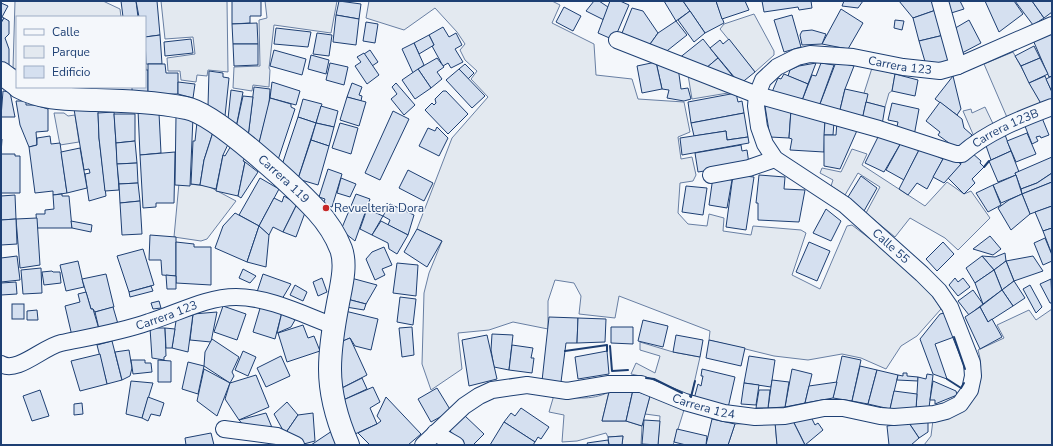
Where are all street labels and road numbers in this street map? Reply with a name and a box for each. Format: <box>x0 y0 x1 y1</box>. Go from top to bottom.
street label: Carrera 123 <box>867 52 933 78</box>
street label: Carrera 123B <box>969 105 1041 151</box>
street label: Carrera 119 <box>255 151 313 207</box>
street label: Calle 55 <box>869 225 913 267</box>
street label: Carrera 123 <box>134 297 200 334</box>
street label: Carrera 124 <box>670 390 736 422</box>

